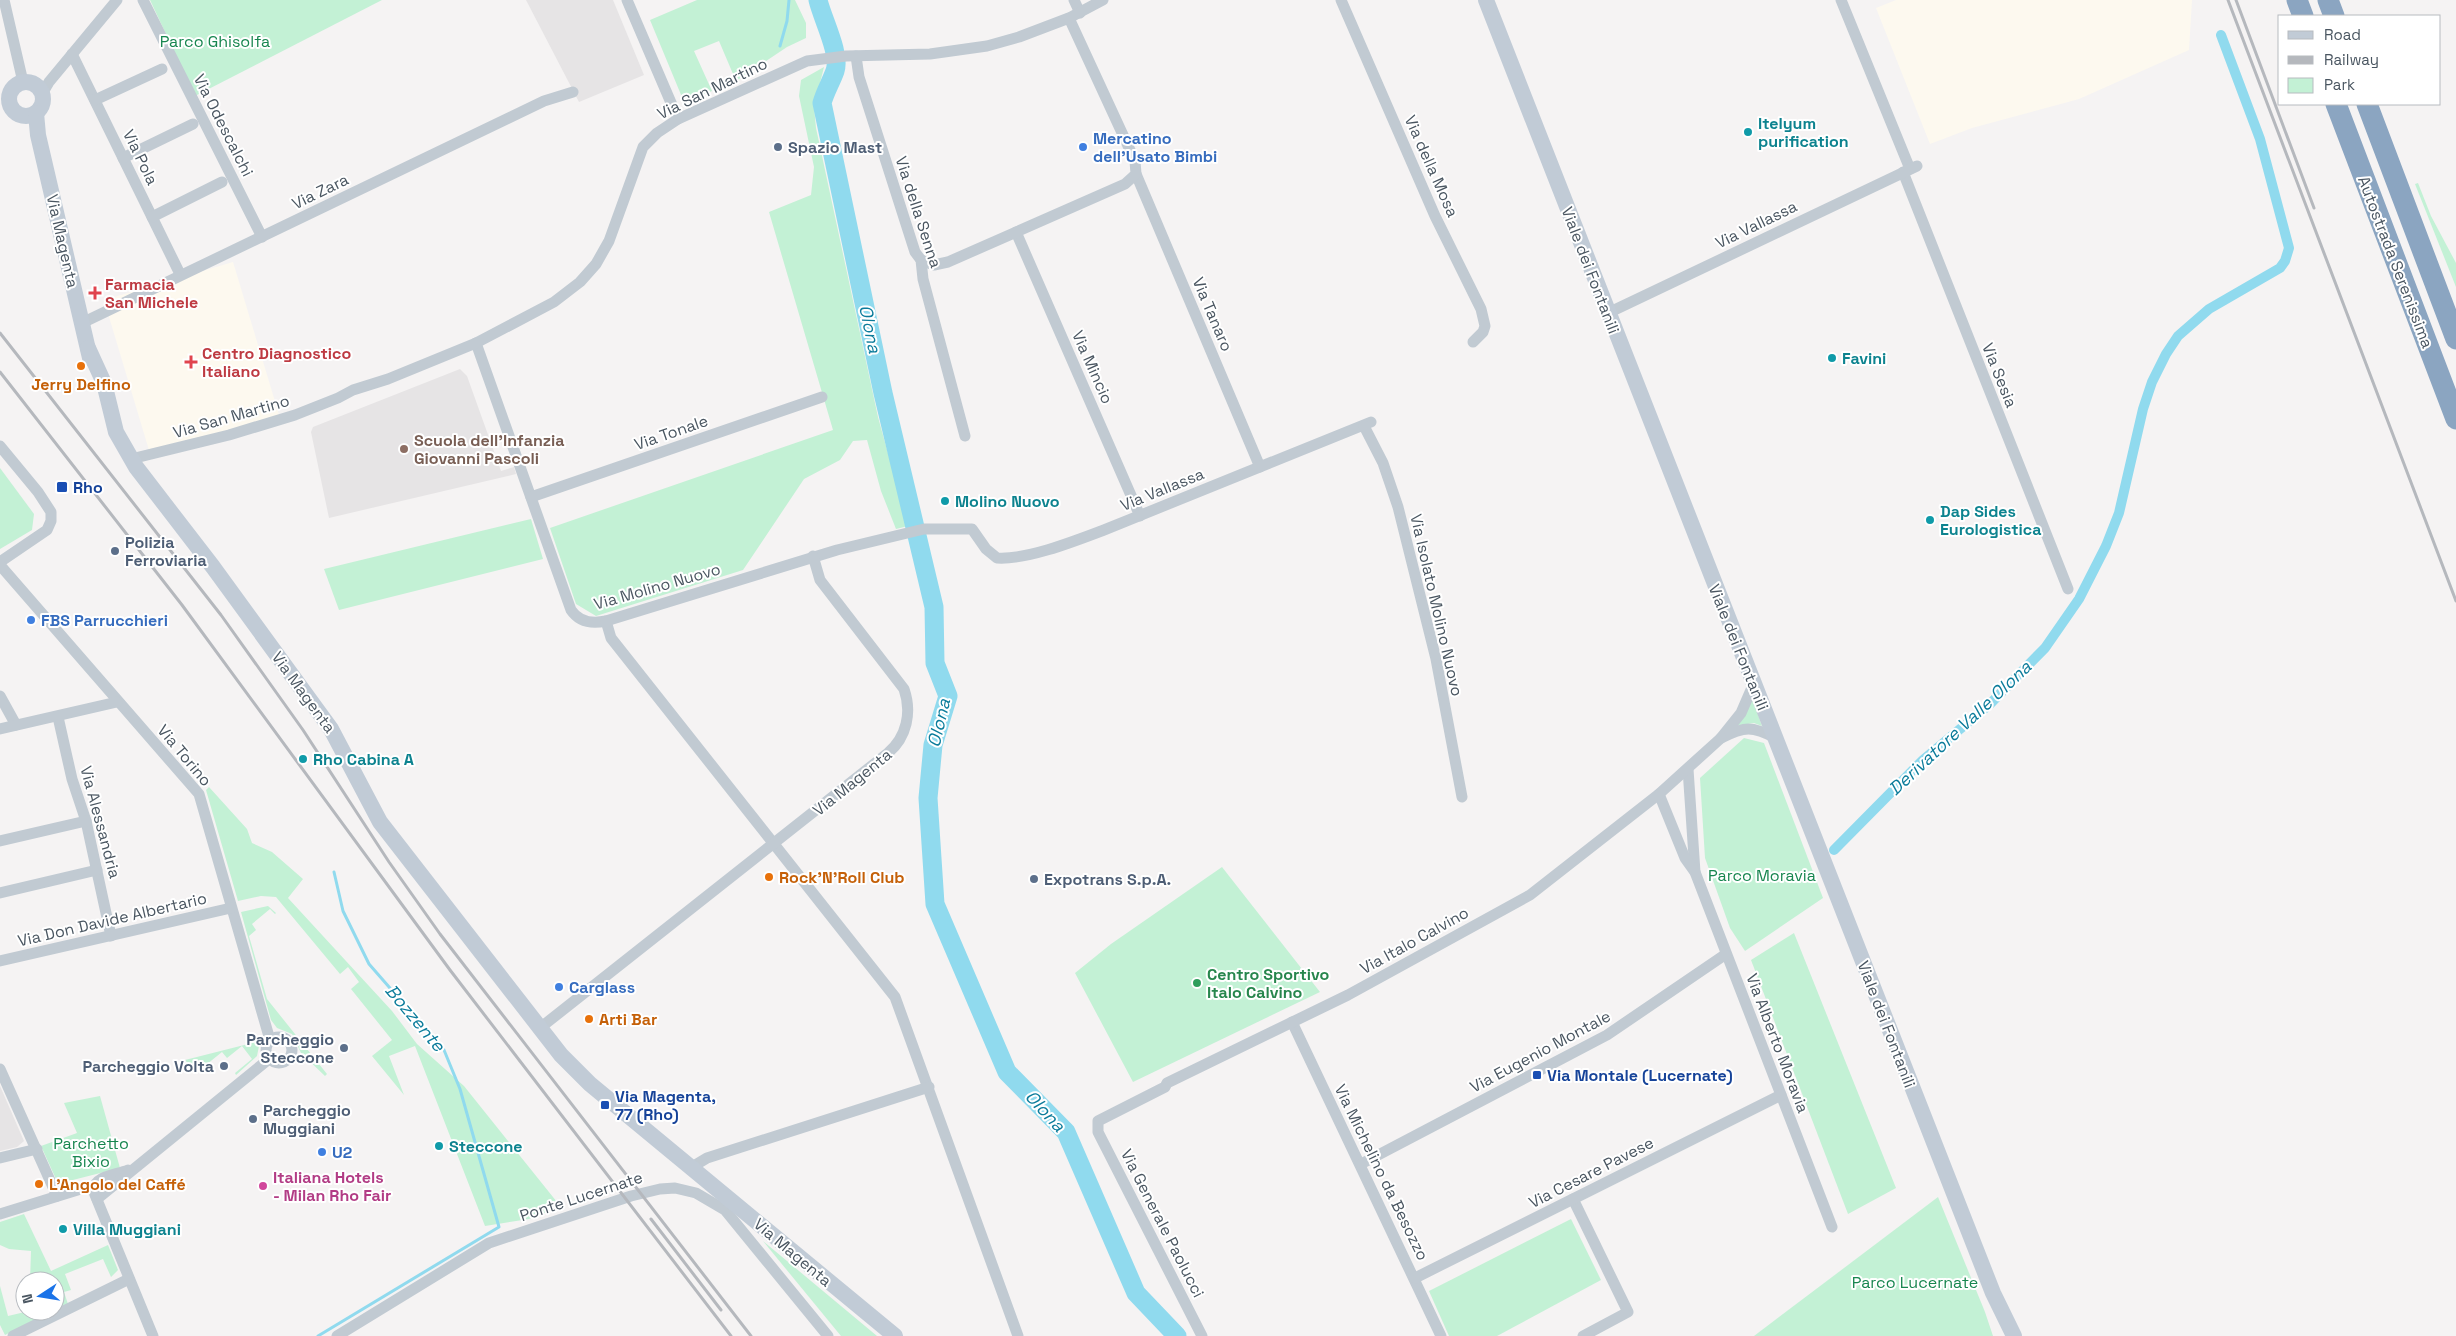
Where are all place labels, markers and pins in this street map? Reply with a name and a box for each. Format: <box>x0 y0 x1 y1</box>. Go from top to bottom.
place label: Itelyum purification <box>1758 113 1849 152</box>
marker: Itelyum purification <box>1742 126 1754 138</box>
place label: Mercatino dell'Usato Bimbi <box>1093 128 1217 167</box>
place label: Spazio Mast <box>788 137 882 158</box>
marker: Spazio Mast <box>772 141 784 153</box>
marker: Mercatino dell'Usato Bimbi <box>1077 141 1089 153</box>
place label: Farmacia San Michele <box>105 274 198 313</box>
marker: Farmacia San Michele <box>89 287 101 299</box>
place label: Centro Diagnostico Italiano <box>202 343 351 382</box>
place label: Favini <box>1842 348 1886 369</box>
marker: Favini <box>1826 352 1838 364</box>
marker: Centro Diagnostico Italiano <box>184 355 198 369</box>
marker: Jerry Delfino <box>75 360 87 372</box>
place label: Jerry Delfino <box>31 374 131 395</box>
place label: Scuola dell'Infanzia Giovanni Pascoli <box>414 430 565 469</box>
marker: Scuola dell'Infanzia Giovanni Pascoli <box>398 443 410 455</box>
place label: Rho <box>73 477 103 498</box>
marker: Rho <box>55 480 69 494</box>
place label: Molino Nuovo <box>955 491 1060 512</box>
marker: Molino Nuovo <box>939 495 951 507</box>
place label: Dap Sides Eurologistica <box>1940 501 2041 540</box>
marker: Dap Sides Eurologistica <box>1924 514 1936 526</box>
place label: Polizia Ferroviaria <box>125 532 207 571</box>
marker: Polizia Ferroviaria <box>109 545 121 557</box>
place label: FBS Parrucchieri <box>41 610 168 631</box>
marker: FBS Parrucchieri <box>25 614 37 626</box>
place label: Rho Cabina A <box>313 749 414 770</box>
marker: Rho Cabina A <box>297 753 309 765</box>
place label: Rock'N'Roll Club <box>779 867 905 888</box>
place label: Expotrans S.p.A. <box>1044 869 1171 890</box>
marker: Rock'N'Roll Club <box>763 871 775 883</box>
marker: Expotrans S.p.A. <box>1028 873 1040 885</box>
place label: Centro Sportivo Italo Calvino <box>1207 964 1329 1003</box>
place label: Carglass <box>569 977 635 998</box>
marker: Centro Sportivo Italo Calvino <box>1191 977 1203 989</box>
marker: Carglass <box>553 981 565 993</box>
place label: Arti Bar <box>599 1009 657 1030</box>
marker: Arti Bar <box>583 1013 595 1025</box>
place label: Parcheggio Steccone <box>246 1029 334 1068</box>
marker: Parcheggio Steccone <box>338 1042 350 1054</box>
place label: Parcheggio Volta <box>82 1056 214 1077</box>
marker: Parcheggio Volta <box>218 1060 230 1072</box>
place label: Via Montale (Lucernate) <box>1547 1065 1733 1086</box>
marker: Via Montale (Lucernate) <box>1531 1069 1543 1081</box>
place label: Via Magenta, 77 (Rho) <box>615 1086 716 1125</box>
marker: Via Magenta, 77 (Rho) <box>599 1099 611 1111</box>
place label: Parcheggio Muggiani <box>263 1100 351 1139</box>
marker: Parcheggio Muggiani <box>247 1113 259 1125</box>
place label: Steccone <box>449 1136 523 1157</box>
marker: Steccone <box>433 1140 445 1152</box>
place label: U2 <box>332 1142 352 1163</box>
marker: U2 <box>316 1146 328 1158</box>
place label: Italiana Hotels - Milan Rho Fair <box>273 1167 391 1206</box>
place label: L'Angolo del Caffé <box>49 1174 186 1195</box>
marker: L'Angolo del Caffé <box>33 1178 45 1190</box>
marker: Italiana Hotels - Milan Rho Fair <box>257 1180 269 1192</box>
place label: Villa Muggiani <box>73 1219 181 1240</box>
marker: Villa Muggiani <box>57 1223 69 1235</box>

